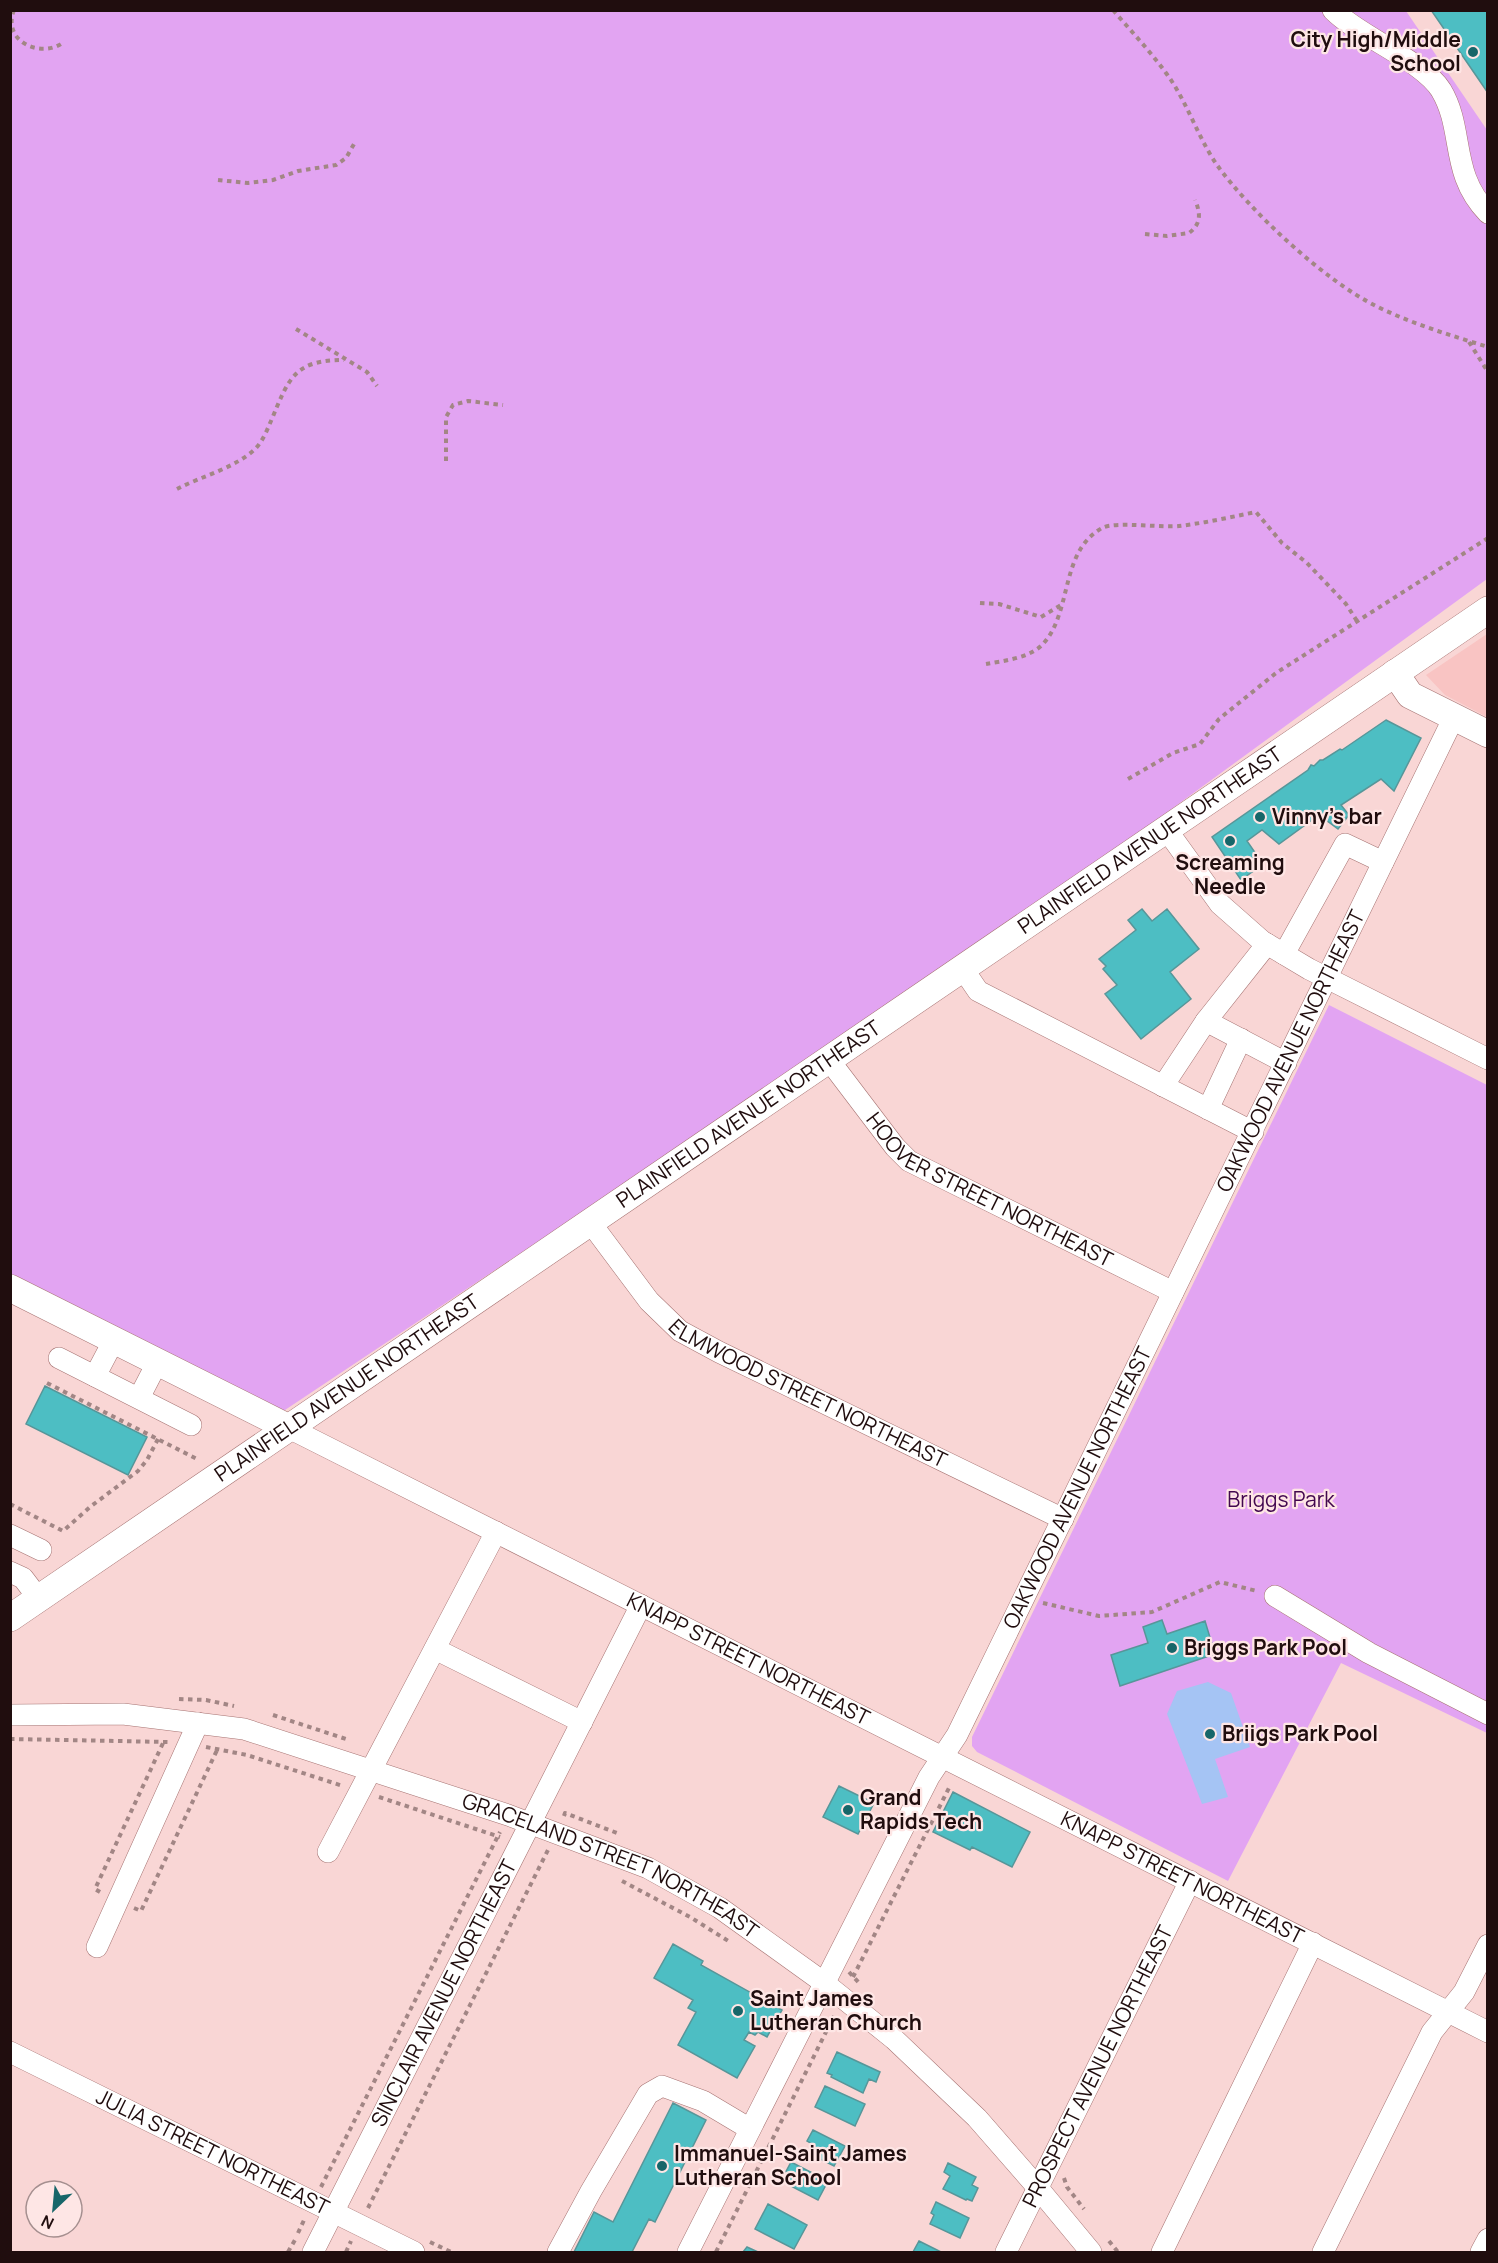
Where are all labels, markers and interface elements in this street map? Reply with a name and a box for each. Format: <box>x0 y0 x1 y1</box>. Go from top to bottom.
place label: City High/Middle School <box>1290 25 1461 77</box>
marker: City High/Middle School <box>1466 45 1480 59</box>
street label: PLAINFIELD AVENUE NORTHEAST <box>1012 739 1288 940</box>
place label: Vinny's bar <box>1272 802 1382 830</box>
marker: Vinny's bar <box>1253 810 1267 824</box>
marker: Screaming Needle <box>1223 834 1237 848</box>
place label: Screaming Needle <box>1175 848 1285 900</box>
street label: OAKWOOD AVENUE NORTHEAST <box>1209 905 1371 1196</box>
street label: PLAINFIELD AVENUE NORTHEAST <box>610 1013 886 1214</box>
street label: HOOVER STREET NORTHEAST <box>861 1106 1118 1273</box>
street label: PLAINFIELD AVENUE NORTHEAST <box>209 1287 485 1487</box>
street label: ELMWOOD STREET NORTHEAST <box>663 1312 952 1474</box>
street label: OAKWOOD AVENUE NORTHEAST <box>996 1341 1158 1633</box>
park label: Briggs Park <box>1227 1485 1335 1513</box>
street label: KNAPP STREET NORTHEAST <box>622 1585 875 1731</box>
place label: Briggs Park Pool <box>1184 1633 1347 1661</box>
marker: Briggs Park Pool <box>1165 1641 1179 1655</box>
place label: Briigs Park Pool <box>1222 1719 1378 1747</box>
marker: Briigs Park Pool <box>1203 1727 1217 1741</box>
place label: Grand Rapids Tech <box>860 1783 982 1835</box>
street label: GRACELAND STREET NORTHEAST <box>459 1786 765 1945</box>
marker: Grand Rapids Tech <box>841 1803 855 1817</box>
street label: KNAPP STREET NORTHEAST <box>1056 1804 1309 1950</box>
street label: SINCLAIR AVENUE NORTHEAST <box>364 1854 523 2131</box>
street label: PROSPECT AVENUE NORTHEAST <box>1015 1920 1179 2212</box>
place label: Saint James Lutheran Church <box>750 1984 922 2036</box>
marker: Saint James Lutheran Church <box>731 2004 745 2018</box>
street label: JULIA STREET NORTHEAST <box>92 2082 335 2221</box>
place label: Immanuel-Saint James Lutheran School <box>674 2139 907 2191</box>
marker: Immanuel-Saint James Lutheran School <box>655 2159 669 2173</box>
north arrow <box>24 2179 84 2239</box>
text: N <box>37 2210 57 2235</box>

